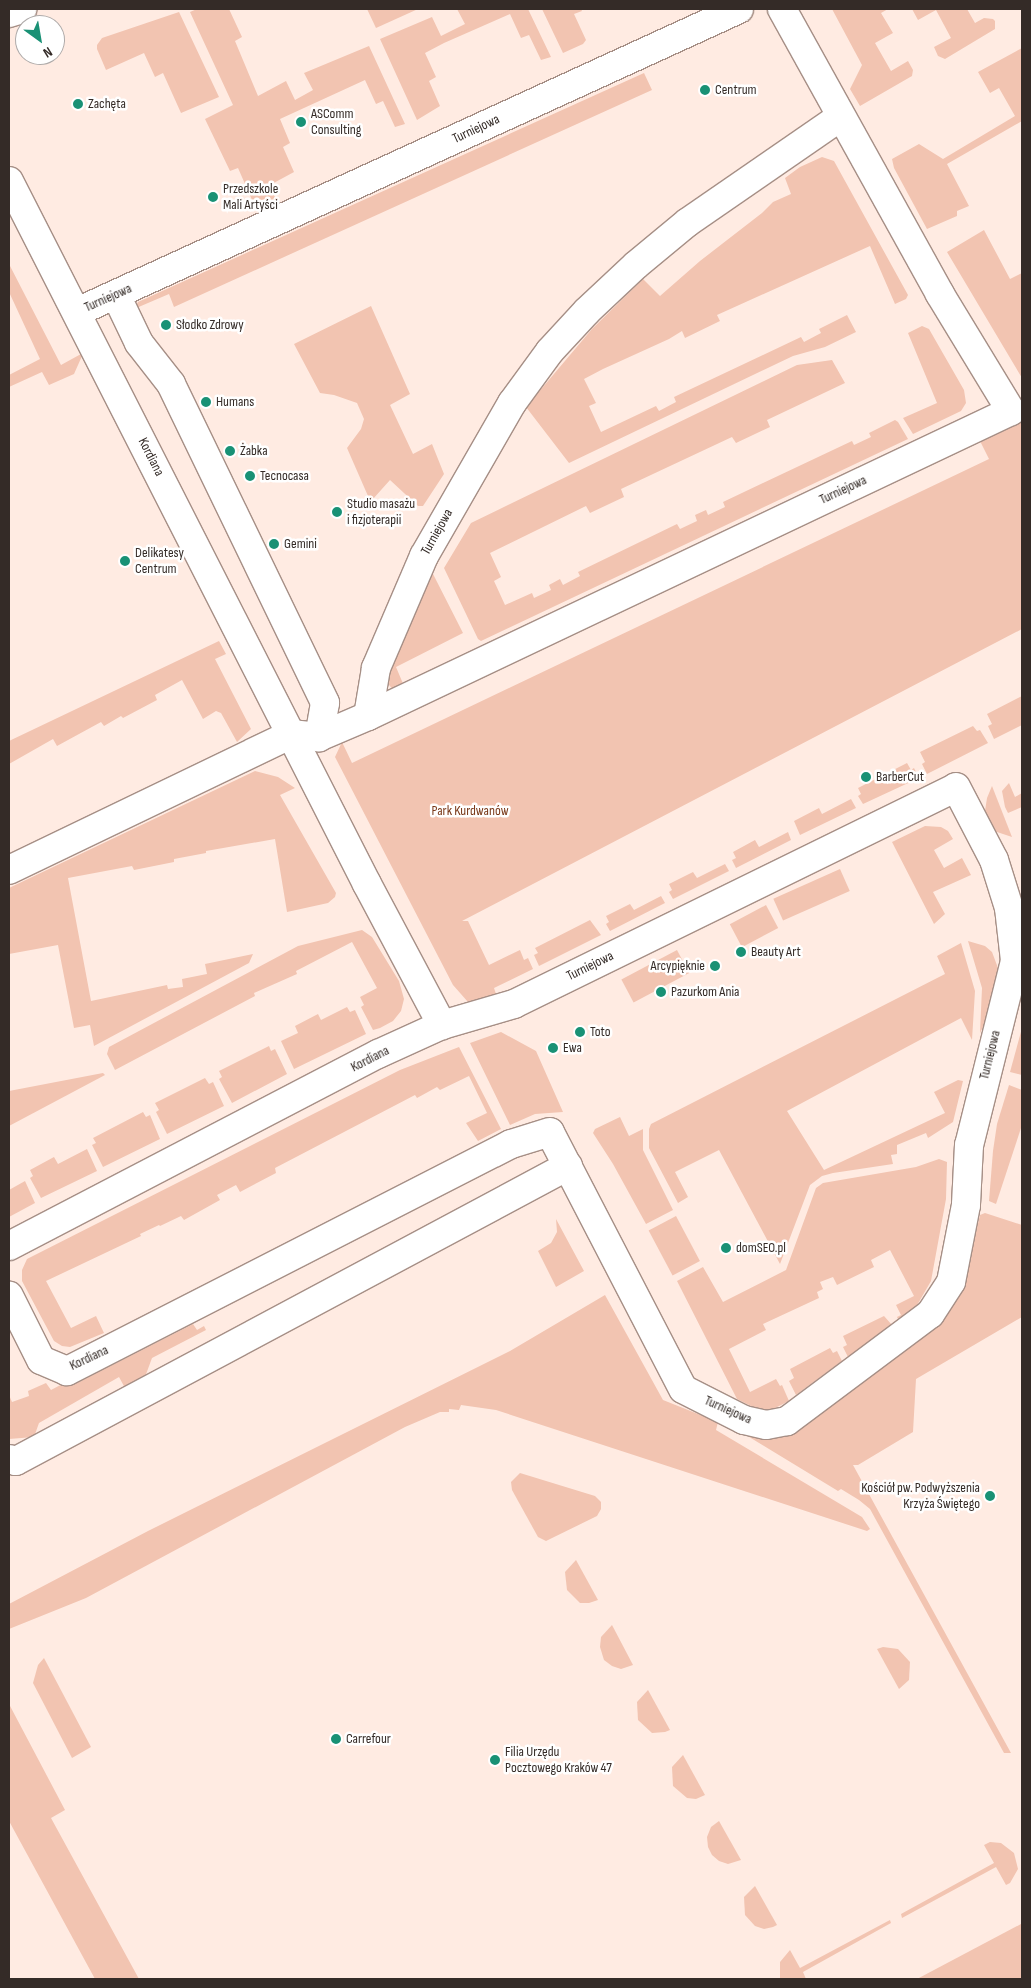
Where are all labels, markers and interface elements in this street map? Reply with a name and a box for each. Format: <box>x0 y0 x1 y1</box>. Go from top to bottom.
north arrow <box>15 15 65 65</box>
text: N <box>40 43 55 61</box>
place label: Centrum <box>715 82 757 98</box>
marker: Centrum <box>699 84 711 96</box>
place label: Zachęta <box>88 96 126 112</box>
marker: Zachęta <box>72 98 84 110</box>
place label: ASComm Consulting <box>311 106 361 138</box>
street label: Turniejowa <box>450 111 502 147</box>
marker: ASComm Consulting <box>295 116 307 128</box>
place label: Przedszkole Mali Artyści <box>223 181 278 213</box>
marker: Przedszkole Mali Artyści <box>207 191 219 203</box>
street label: Turniejowa <box>82 280 134 316</box>
place label: Słodko Zdrowy <box>176 317 244 333</box>
marker: Słodko Zdrowy <box>160 319 172 331</box>
place label: Humans <box>216 394 254 410</box>
marker: Humans <box>200 396 212 408</box>
street label: Kordiana <box>134 435 168 479</box>
place label: Żabka <box>240 443 268 459</box>
marker: Żabka <box>224 445 236 457</box>
place label: Tecnocasa <box>260 468 309 484</box>
marker: Tecnocasa <box>244 470 256 482</box>
street label: Turniejowa <box>817 472 869 508</box>
place label: Studio masażu i fizjoterapii <box>347 496 415 528</box>
marker: Studio masażu i fizjoterapii <box>331 506 343 518</box>
street label: Turniejowa <box>418 506 456 558</box>
place label: Gemini <box>284 536 317 552</box>
marker: Gemini <box>268 538 280 550</box>
place label: Delikatesy Centrum <box>135 545 184 578</box>
marker: Delikatesy Centrum <box>119 555 131 567</box>
place label: BarberCut <box>876 769 924 785</box>
marker: BarberCut <box>860 771 872 783</box>
park label: Park Kurdwanów <box>431 803 509 819</box>
place label: Beauty Art <box>751 944 801 960</box>
marker: Beauty Art <box>735 946 747 958</box>
street label: Turniejowa <box>564 947 616 985</box>
place label: Arcypięknie <box>650 958 705 974</box>
marker: Arcypięknie <box>709 960 721 972</box>
place label: Pazurkom Ania <box>671 984 739 1000</box>
marker: Pazurkom Ania <box>655 986 667 998</box>
place label: Toto <box>590 1024 611 1040</box>
marker: Toto <box>574 1026 586 1038</box>
street label: Turniejowa <box>976 1029 1004 1081</box>
place label: Ewa <box>563 1040 582 1056</box>
street label: Kordiana <box>348 1042 392 1076</box>
marker: Ewa <box>547 1042 559 1054</box>
place label: domSEO.pl <box>736 1240 786 1256</box>
marker: domSEO.pl <box>720 1242 732 1254</box>
street label: Kordiana <box>67 1342 111 1374</box>
street label: Turniejowa <box>702 1392 754 1428</box>
place label: Kościół pw. Podwyższenia Krzyża Świętego <box>861 1480 980 1512</box>
marker: Kościół pw. Podwyższenia Krzyża Świętego <box>984 1490 996 1502</box>
place label: Carrefour <box>346 1731 391 1747</box>
marker: Carrefour <box>330 1733 342 1745</box>
place label: Filia Urzędu Pocztowego Kraków 47 <box>505 1744 612 1776</box>
marker: Filia Urzędu Pocztowego Kraków 47 <box>489 1754 501 1766</box>

